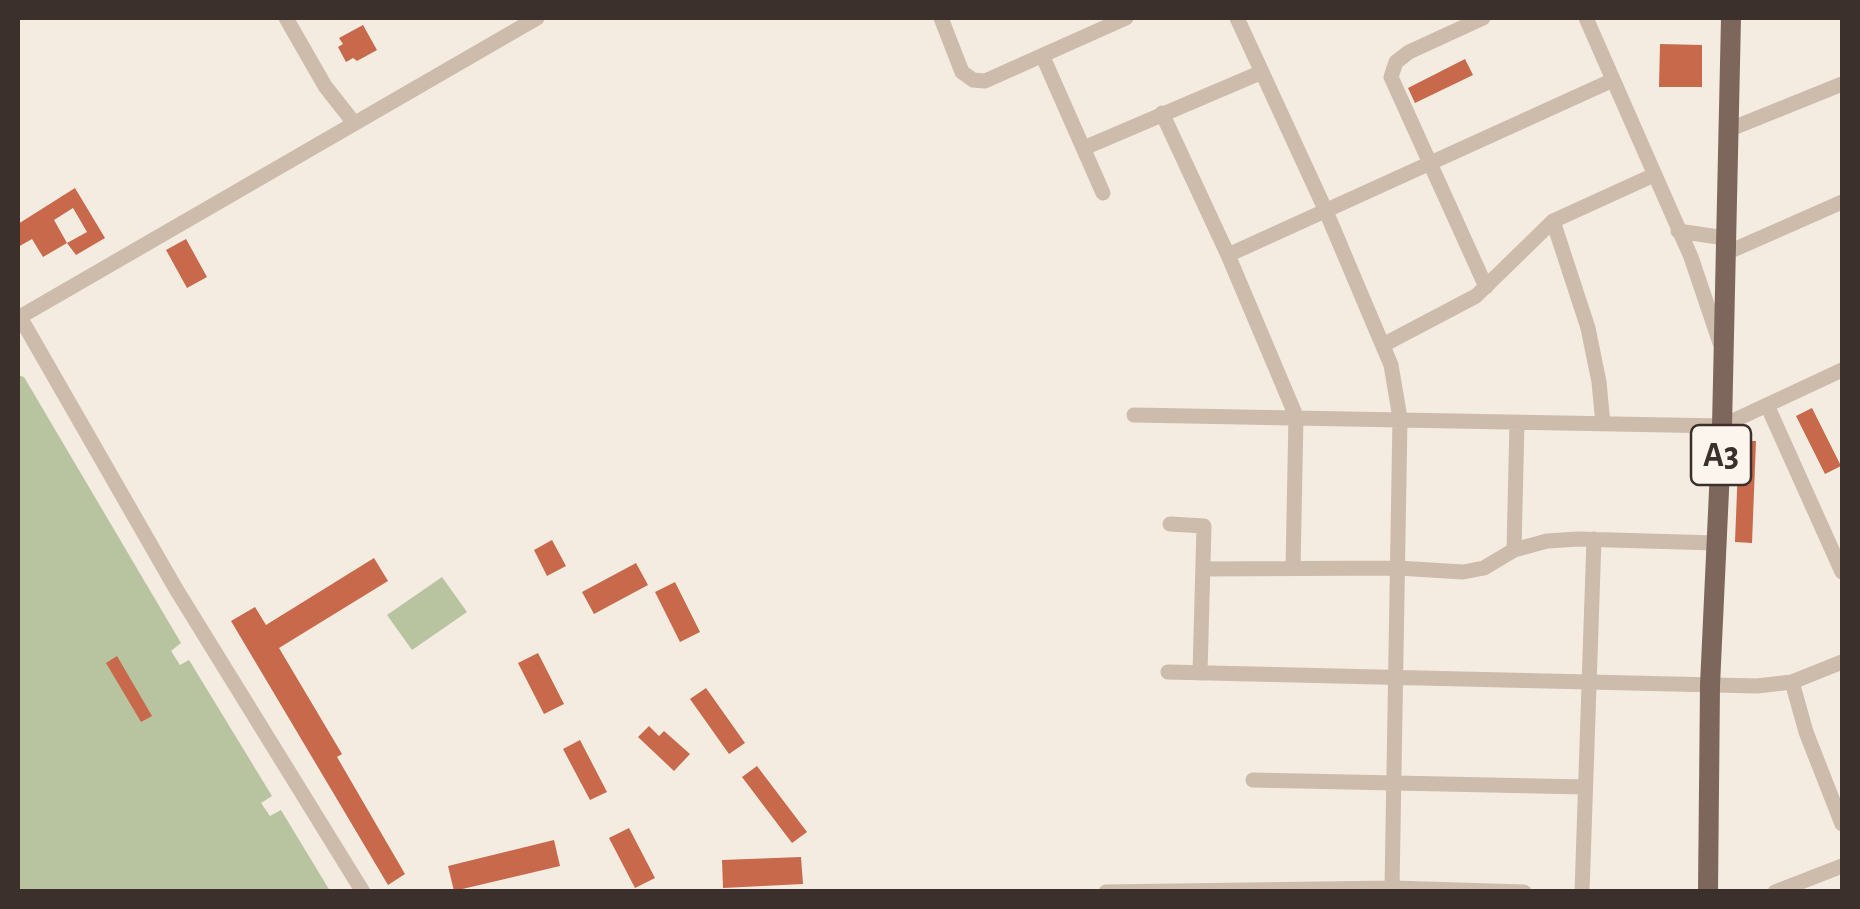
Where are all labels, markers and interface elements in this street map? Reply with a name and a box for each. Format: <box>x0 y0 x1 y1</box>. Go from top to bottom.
road number: A3 <box>1691 425 1751 485</box>

